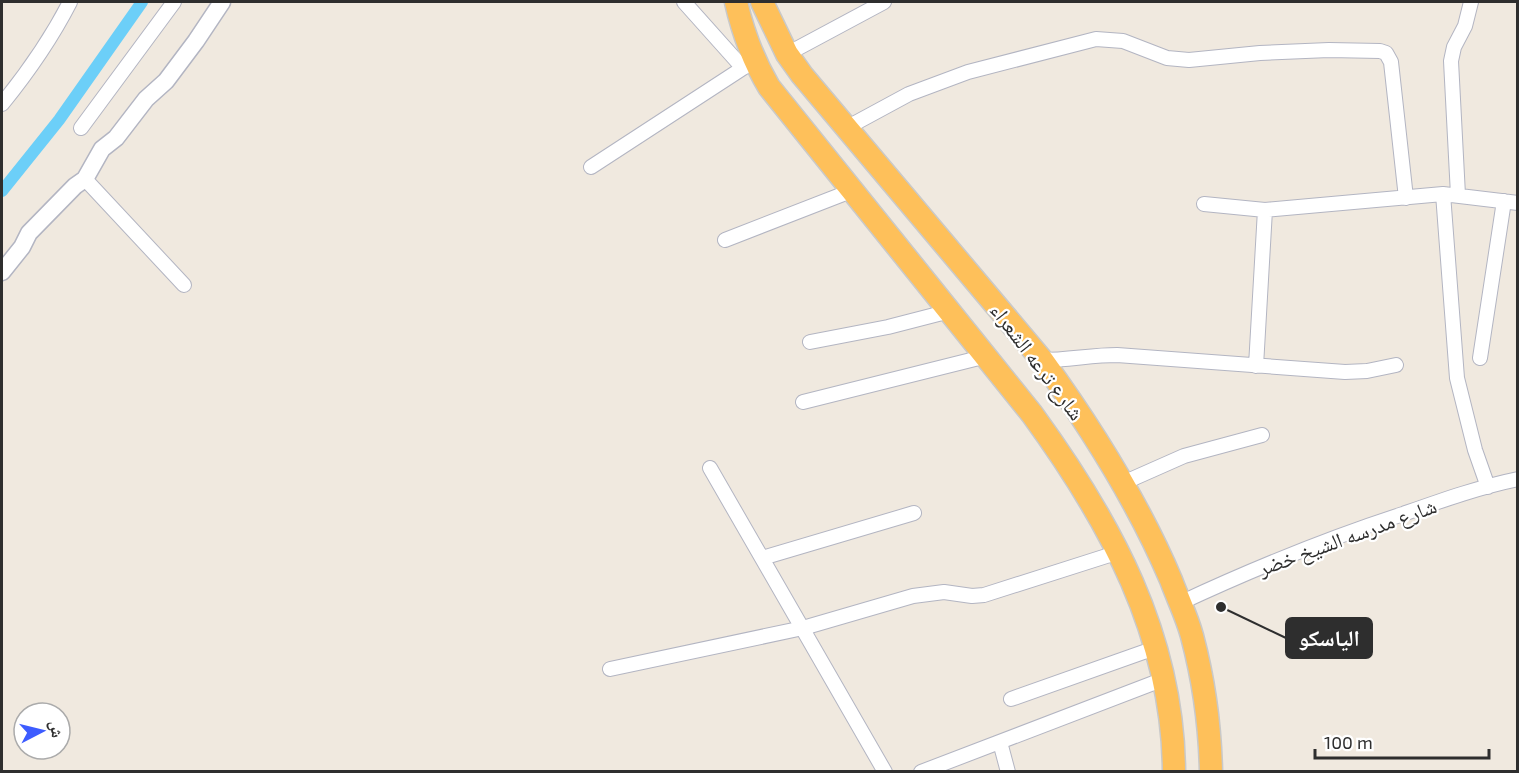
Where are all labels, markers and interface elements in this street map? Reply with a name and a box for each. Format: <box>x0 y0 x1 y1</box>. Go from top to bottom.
street label: شارع ترعه الشعراء <box>984 298 1090 426</box>
street label: شارع مدرسه الشيخ خضر <box>1253 492 1440 582</box>
callout: الياسكو <box>1286 618 1372 658</box>
text: الياسكو <box>1298 624 1360 651</box>
north arrow <box>12 701 72 761</box>
text: ش <box>46 720 68 739</box>
scale bar <box>1315 722 1489 760</box>
text: 100 m <box>1324 731 1373 753</box>

